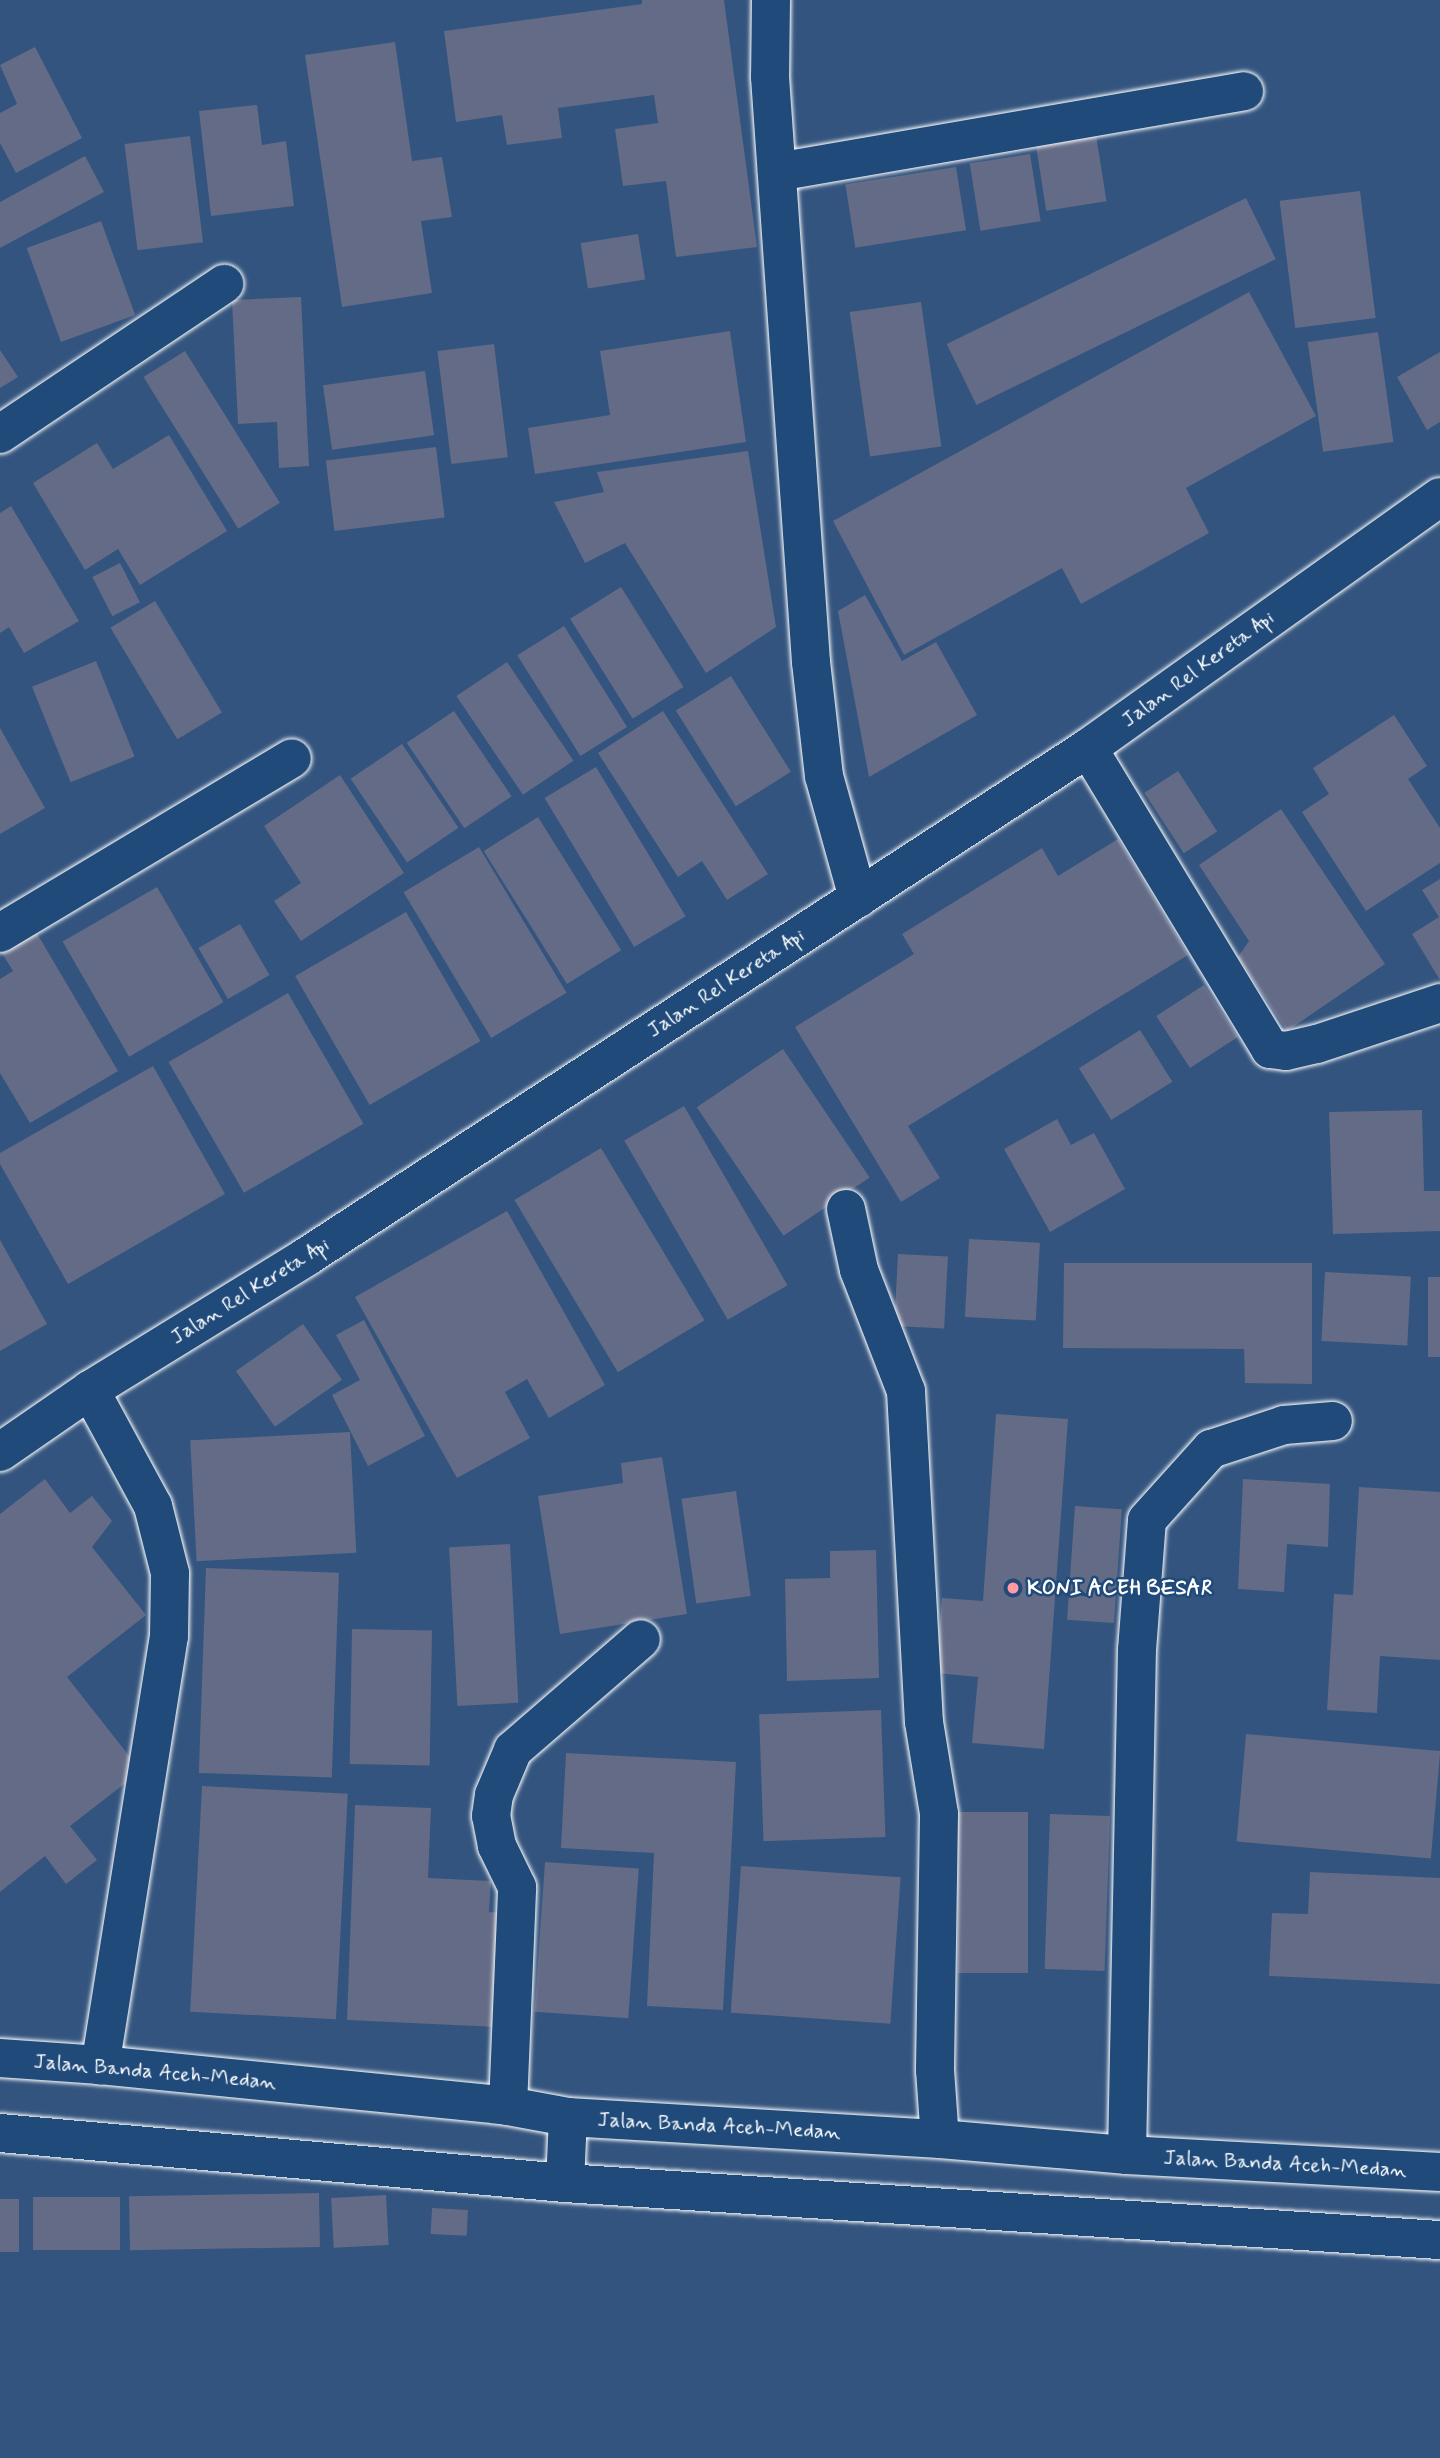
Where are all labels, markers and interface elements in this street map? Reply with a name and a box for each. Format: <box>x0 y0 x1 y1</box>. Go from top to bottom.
street label: Jalan Rel Kereta Api <box>1115 604 1281 734</box>
street label: Jalan Rel Kereta Api <box>641 921 811 1045</box>
street label: Jalan Rel Kereta Api <box>164 1231 336 1351</box>
place label: KONI ACEH BESAR <box>1027 1575 1213 1601</box>
marker: KONI ACEH BESAR <box>1005 1580 1021 1596</box>
street label: Jalan Banda Aceh-Medan <box>34 2049 276 2095</box>
street label: Jalan Banda Aceh-Medan <box>598 2107 840 2145</box>
street label: Jalan Banda Aceh-Medan <box>1164 2145 1406 2183</box>

